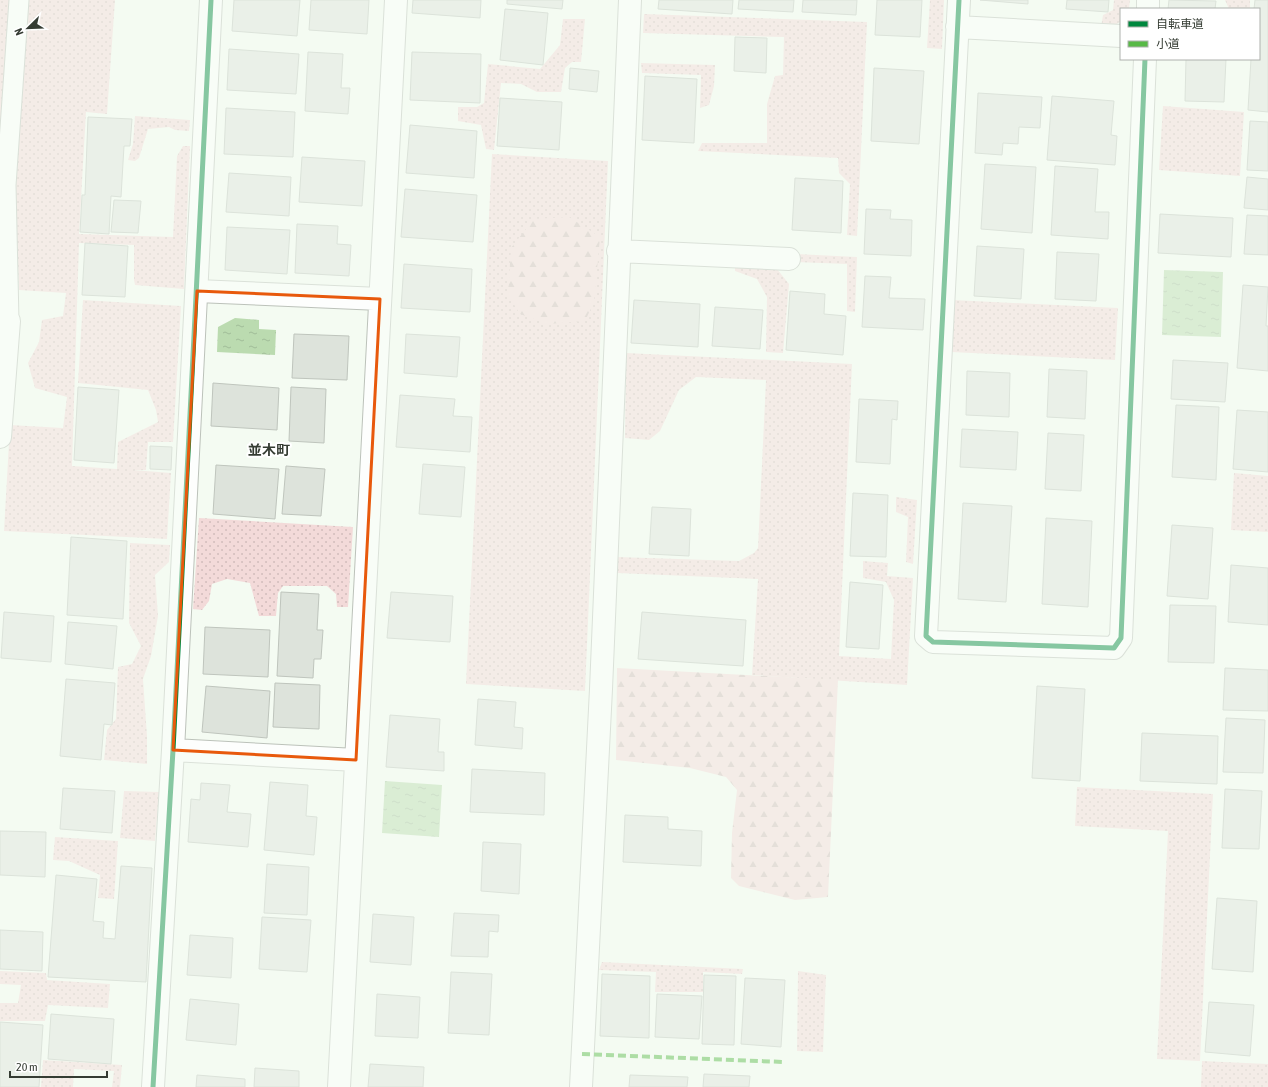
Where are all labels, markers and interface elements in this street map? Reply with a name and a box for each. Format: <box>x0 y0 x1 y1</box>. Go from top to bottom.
north arrow <box>8 8 48 48</box>
legend <box>1120 8 1260 60</box>
text: 自転車道 <box>1156 17 1204 31</box>
text: N <box>12 27 26 37</box>
text: 小道 <box>1156 37 1180 51</box>
district label: 並木町 <box>248 442 290 458</box>
scale bar <box>10 1053 107 1079</box>
text: 20 m <box>16 1060 38 1074</box>

